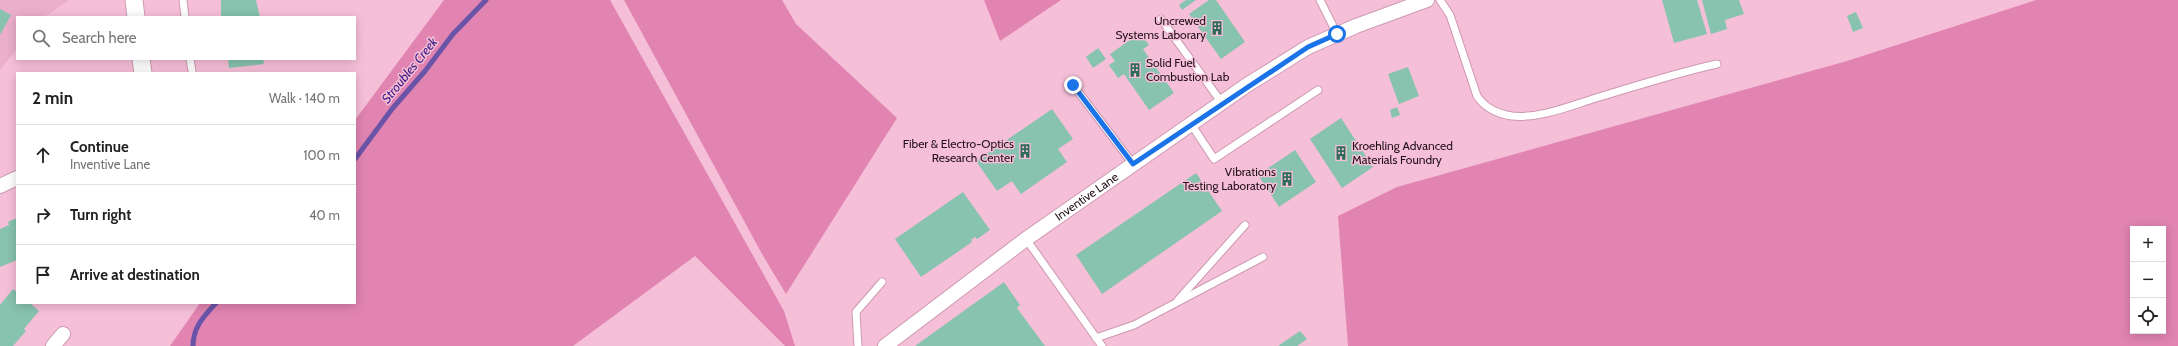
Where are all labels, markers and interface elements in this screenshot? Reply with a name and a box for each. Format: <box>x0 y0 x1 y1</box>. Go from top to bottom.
place label: Uncrewed Systems Laborary <box>1116 13 1206 42</box>
search box <box>16 16 356 60</box>
building icon: Uncrewed Systems Laborary <box>1209 20 1225 36</box>
route start <box>1328 25 1346 43</box>
icon: search <box>30 27 52 49</box>
text: Search here <box>62 29 137 47</box>
water label: Stroubles Creek <box>378 34 441 106</box>
place label: Solid Fuel Combustion Lab <box>1146 55 1230 84</box>
building icon: Solid Fuel Combustion Lab <box>1127 62 1143 78</box>
route end <box>1064 76 1082 94</box>
text: 2 min <box>32 88 73 108</box>
text: Walk · 140 m <box>269 90 340 106</box>
place label: Fiber & Electro-Optics Research Center <box>903 136 1014 165</box>
text: Continue <box>70 138 129 156</box>
place label: Kroehling Advanced Materials Foundry <box>1352 138 1453 167</box>
building icon: Fiber & Electro-Optics Research Center <box>1017 143 1033 159</box>
icon: ahead <box>32 144 54 166</box>
building icon: Kroehling Advanced Materials Foundry <box>1333 145 1349 161</box>
text: 100 m <box>303 147 340 163</box>
text: Inventive Lane <box>70 156 150 172</box>
place label: Vibrations Testing Laboratory <box>1183 164 1276 193</box>
street label: Inventive Lane <box>1052 169 1121 224</box>
building icon: Vibrations Testing Laboratory <box>1279 171 1295 187</box>
icon: right <box>32 204 54 226</box>
text: Turn right <box>70 206 131 224</box>
text: 40 m <box>309 207 340 223</box>
map controls <box>2130 226 2166 334</box>
button: + <box>2130 226 2166 262</box>
button: − <box>2130 262 2166 298</box>
icon: arrive <box>32 264 54 286</box>
text: Arrive at destination <box>70 266 200 284</box>
button: locate <box>2130 298 2166 334</box>

